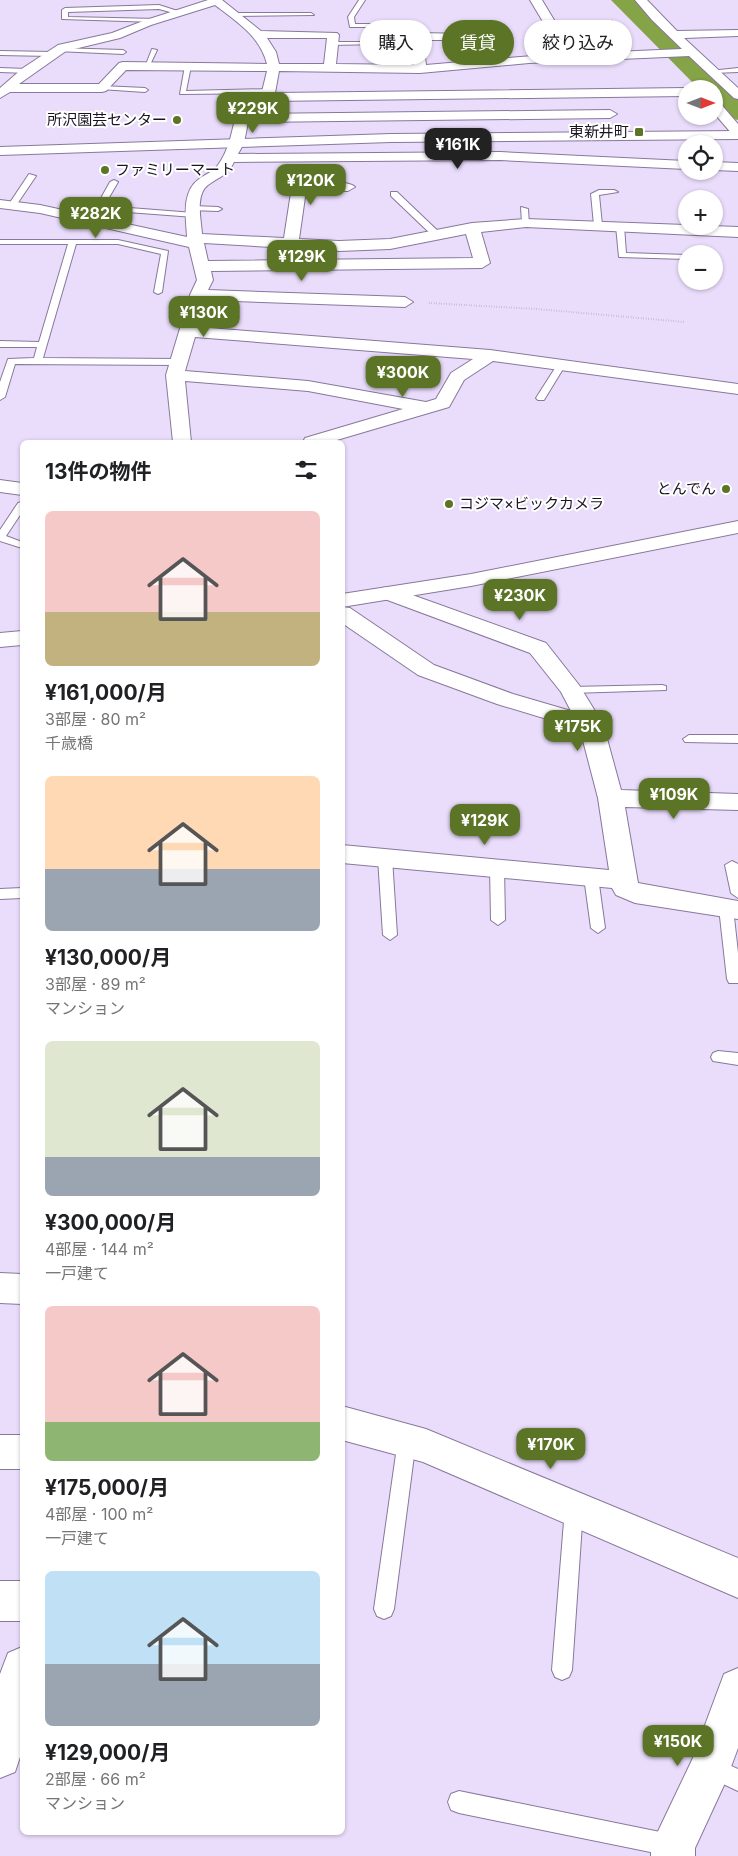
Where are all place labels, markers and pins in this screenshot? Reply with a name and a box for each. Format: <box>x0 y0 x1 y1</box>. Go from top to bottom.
pin: ¥229K <box>218 92 288 134</box>
place label: 所沢園芸センター <box>47 110 167 129</box>
marker: 所沢園芸センター <box>171 114 183 126</box>
place label: 東新井町 <box>569 122 629 141</box>
marker: 東新井町 <box>633 126 645 138</box>
pin: ¥161K <box>423 128 493 170</box>
place label: ファミリーマート <box>115 160 235 179</box>
marker: ファミリーマート <box>99 164 111 176</box>
pin: ¥120K <box>276 164 346 206</box>
pin: ¥282K <box>61 196 131 239</box>
pin: ¥129K <box>267 240 337 282</box>
pin: ¥130K <box>169 296 239 338</box>
pin: ¥300K <box>368 356 438 398</box>
place label: とんでん <box>657 479 716 498</box>
marker: とんでん <box>720 483 732 495</box>
place label: コジマ×ビックカメラ <box>459 494 604 513</box>
marker: コジマ×ビックカメラ <box>443 498 455 510</box>
pin: ¥230K <box>485 578 555 621</box>
pin: ¥175K <box>543 710 613 752</box>
pin: ¥109K <box>639 778 709 820</box>
pin: ¥129K <box>450 804 520 846</box>
pin: ¥170K <box>516 1428 586 1470</box>
pin: ¥150K <box>643 1724 713 1767</box>

